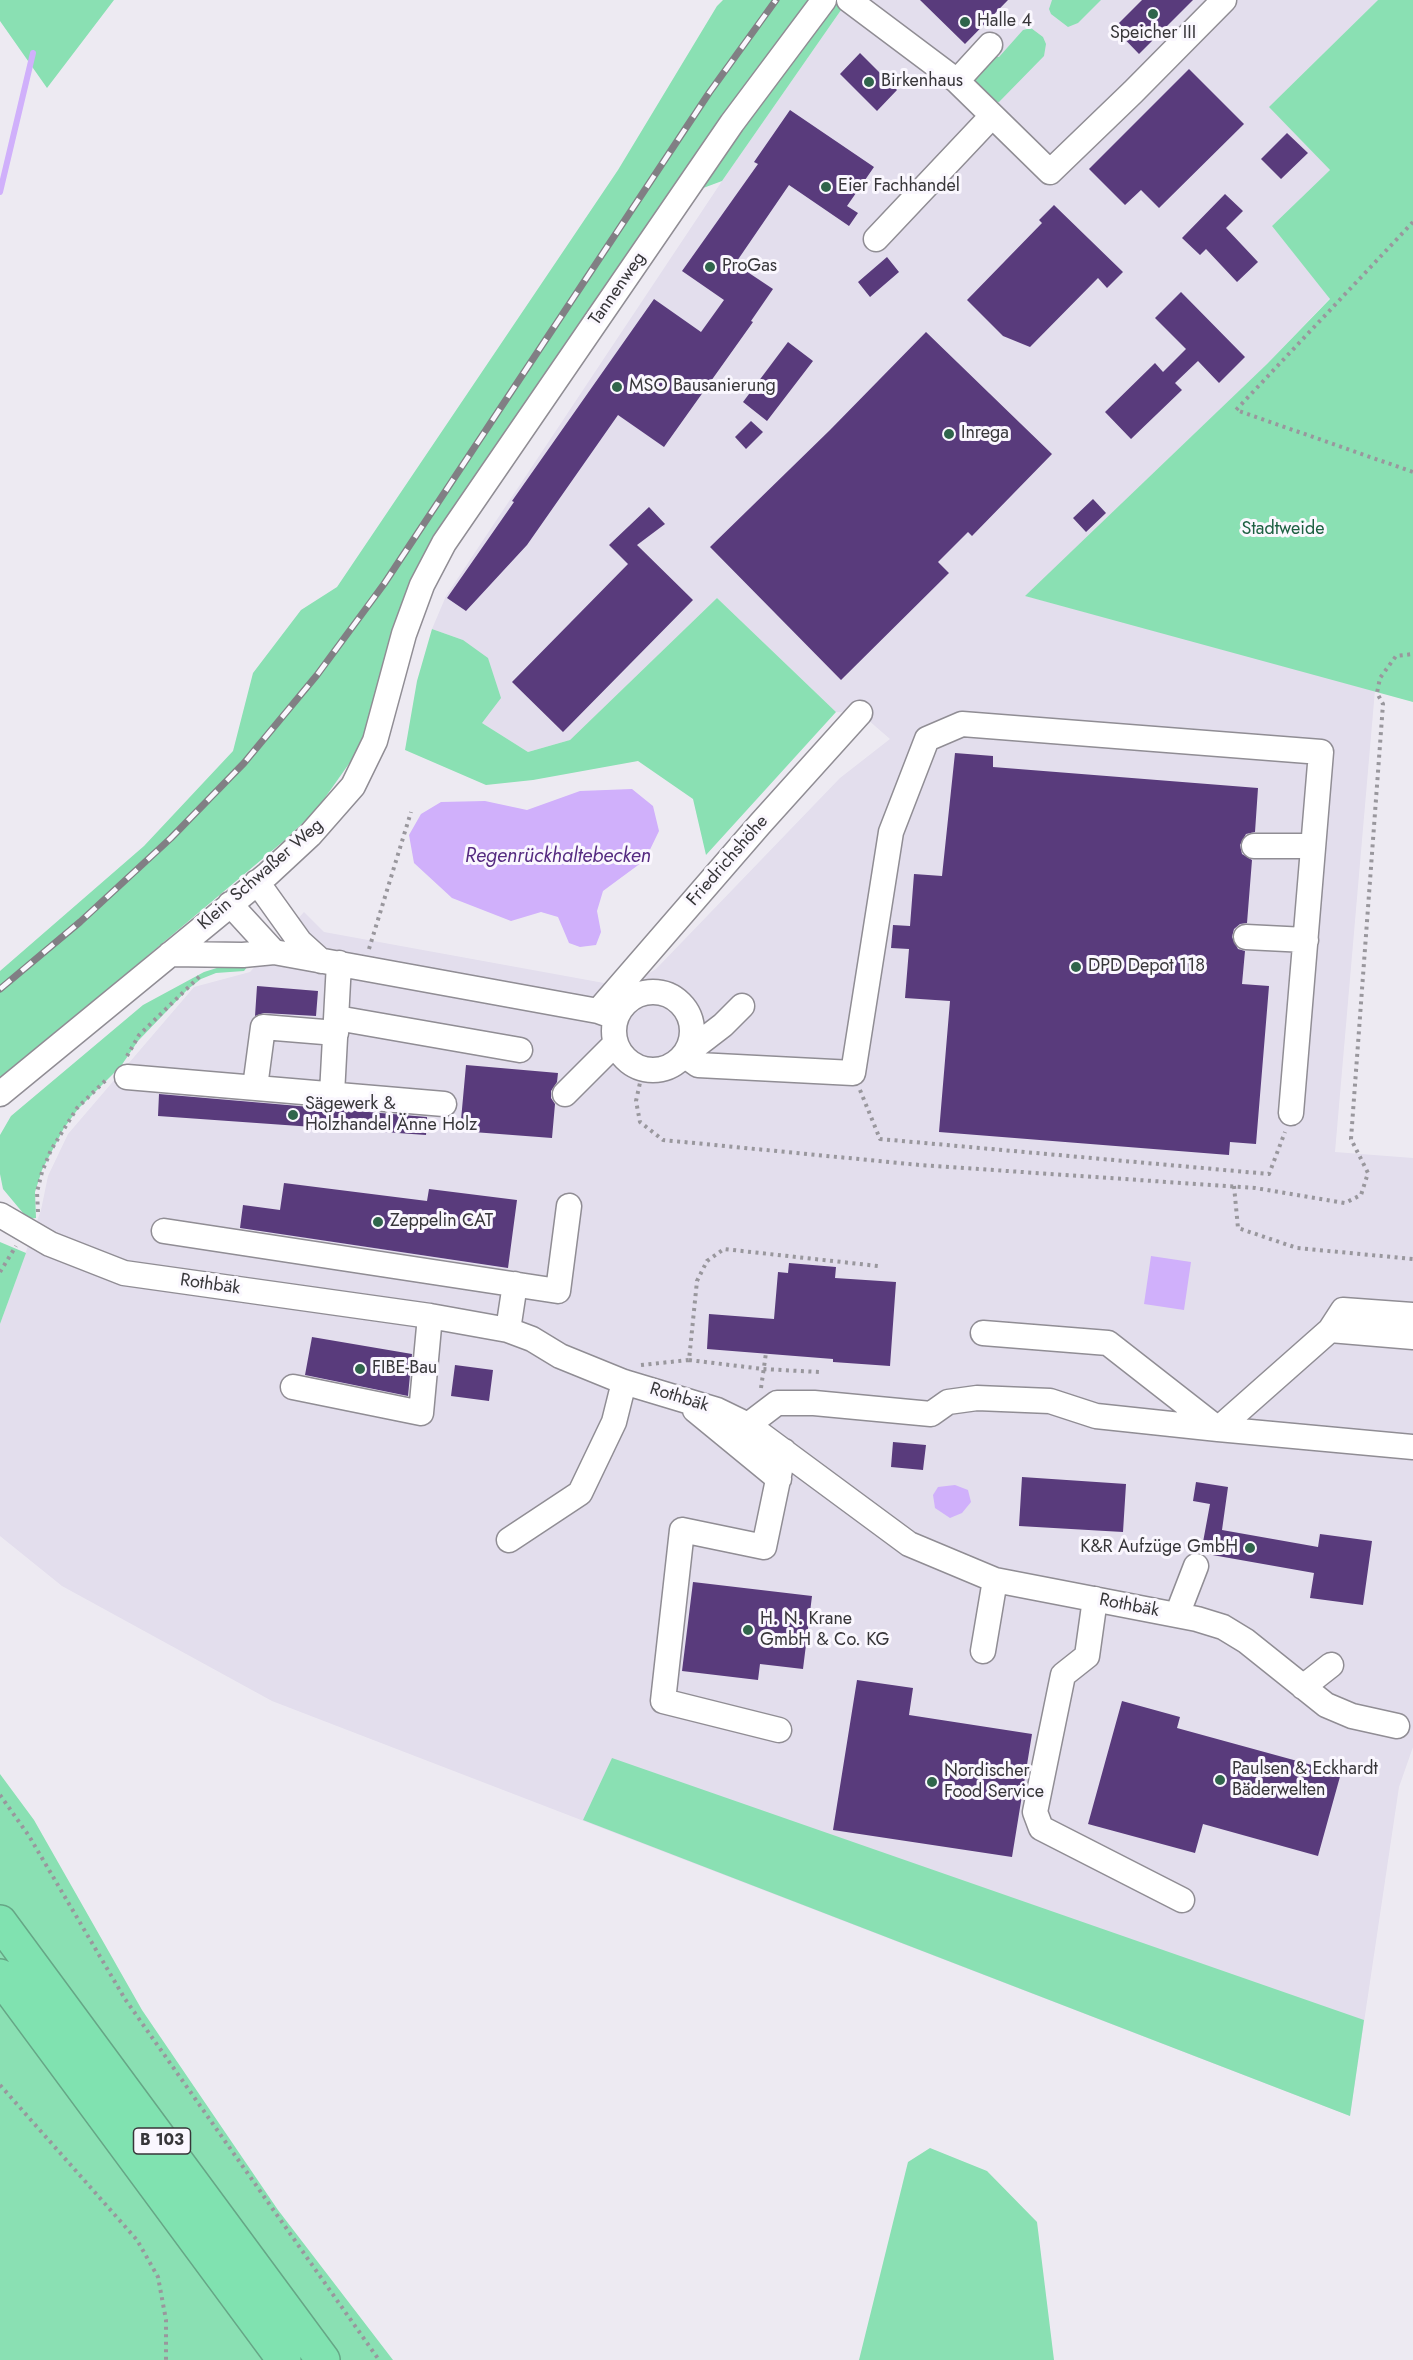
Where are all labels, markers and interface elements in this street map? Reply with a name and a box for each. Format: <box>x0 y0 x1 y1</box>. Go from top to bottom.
marker: Speicher III <box>1146 7 1160 21</box>
place label: Halle 4 <box>977 11 1032 33</box>
marker: Halle 4 <box>958 15 972 29</box>
place label: Speicher III <box>1110 23 1196 45</box>
place label: Birkenhaus <box>881 71 963 93</box>
marker: Birkenhaus <box>862 75 876 89</box>
place label: Eier Fachhandel <box>838 176 960 198</box>
marker: Eier Fachhandel <box>819 180 833 194</box>
street label: Tannenweg <box>585 248 651 330</box>
place label: ProGas <box>722 256 777 278</box>
marker: ProGas <box>703 260 717 274</box>
place label: MSO Bausanierung <box>629 376 776 398</box>
marker: MSO Bausanierung <box>610 380 624 394</box>
place label: Inrega <box>961 423 1009 445</box>
marker: Inrega <box>942 427 956 441</box>
park label: Stadtweide <box>1242 519 1324 541</box>
street label: Friedrichshöhe <box>683 811 773 911</box>
street label: Klein Schwaßer Weg <box>194 815 328 935</box>
water label: Regenrückhaltebecken <box>465 845 651 869</box>
place label: DPD Depot 118 <box>1088 956 1205 978</box>
marker: DPD Depot 118 <box>1069 960 1083 974</box>
place label: Sägewerk & Holzhandel Änne Holz <box>305 1094 477 1136</box>
marker: Sägewerk & Holzhandel Änne Holz <box>286 1108 300 1122</box>
place label: Zeppelin CAT <box>390 1211 493 1233</box>
marker: Zeppelin CAT <box>371 1215 385 1229</box>
street label: Rothbäk <box>178 1270 242 1300</box>
place label: FIBE-Bau <box>372 1358 437 1380</box>
marker: FIBE-Bau <box>353 1362 367 1376</box>
street label: Rothbäk <box>647 1379 711 1417</box>
place label: K&R Aufzüge GmbH <box>1080 1537 1238 1559</box>
marker: K&R Aufzüge GmbH <box>1243 1541 1257 1555</box>
street label: Rothbäk <box>1097 1590 1161 1622</box>
place label: H. N. Krane GmbH & Co. KG <box>760 1609 889 1652</box>
marker: H. N. Krane GmbH & Co. KG <box>741 1623 755 1637</box>
place label: Paulsen & Eckhardt Bäderwelten <box>1232 1759 1378 1802</box>
place label: Nordischer Food Service <box>944 1761 1044 1804</box>
marker: Paulsen & Eckhardt Bäderwelten <box>1213 1773 1227 1787</box>
marker: Nordischer Food Service <box>925 1775 939 1789</box>
road number: B 103 <box>134 2128 190 2154</box>

